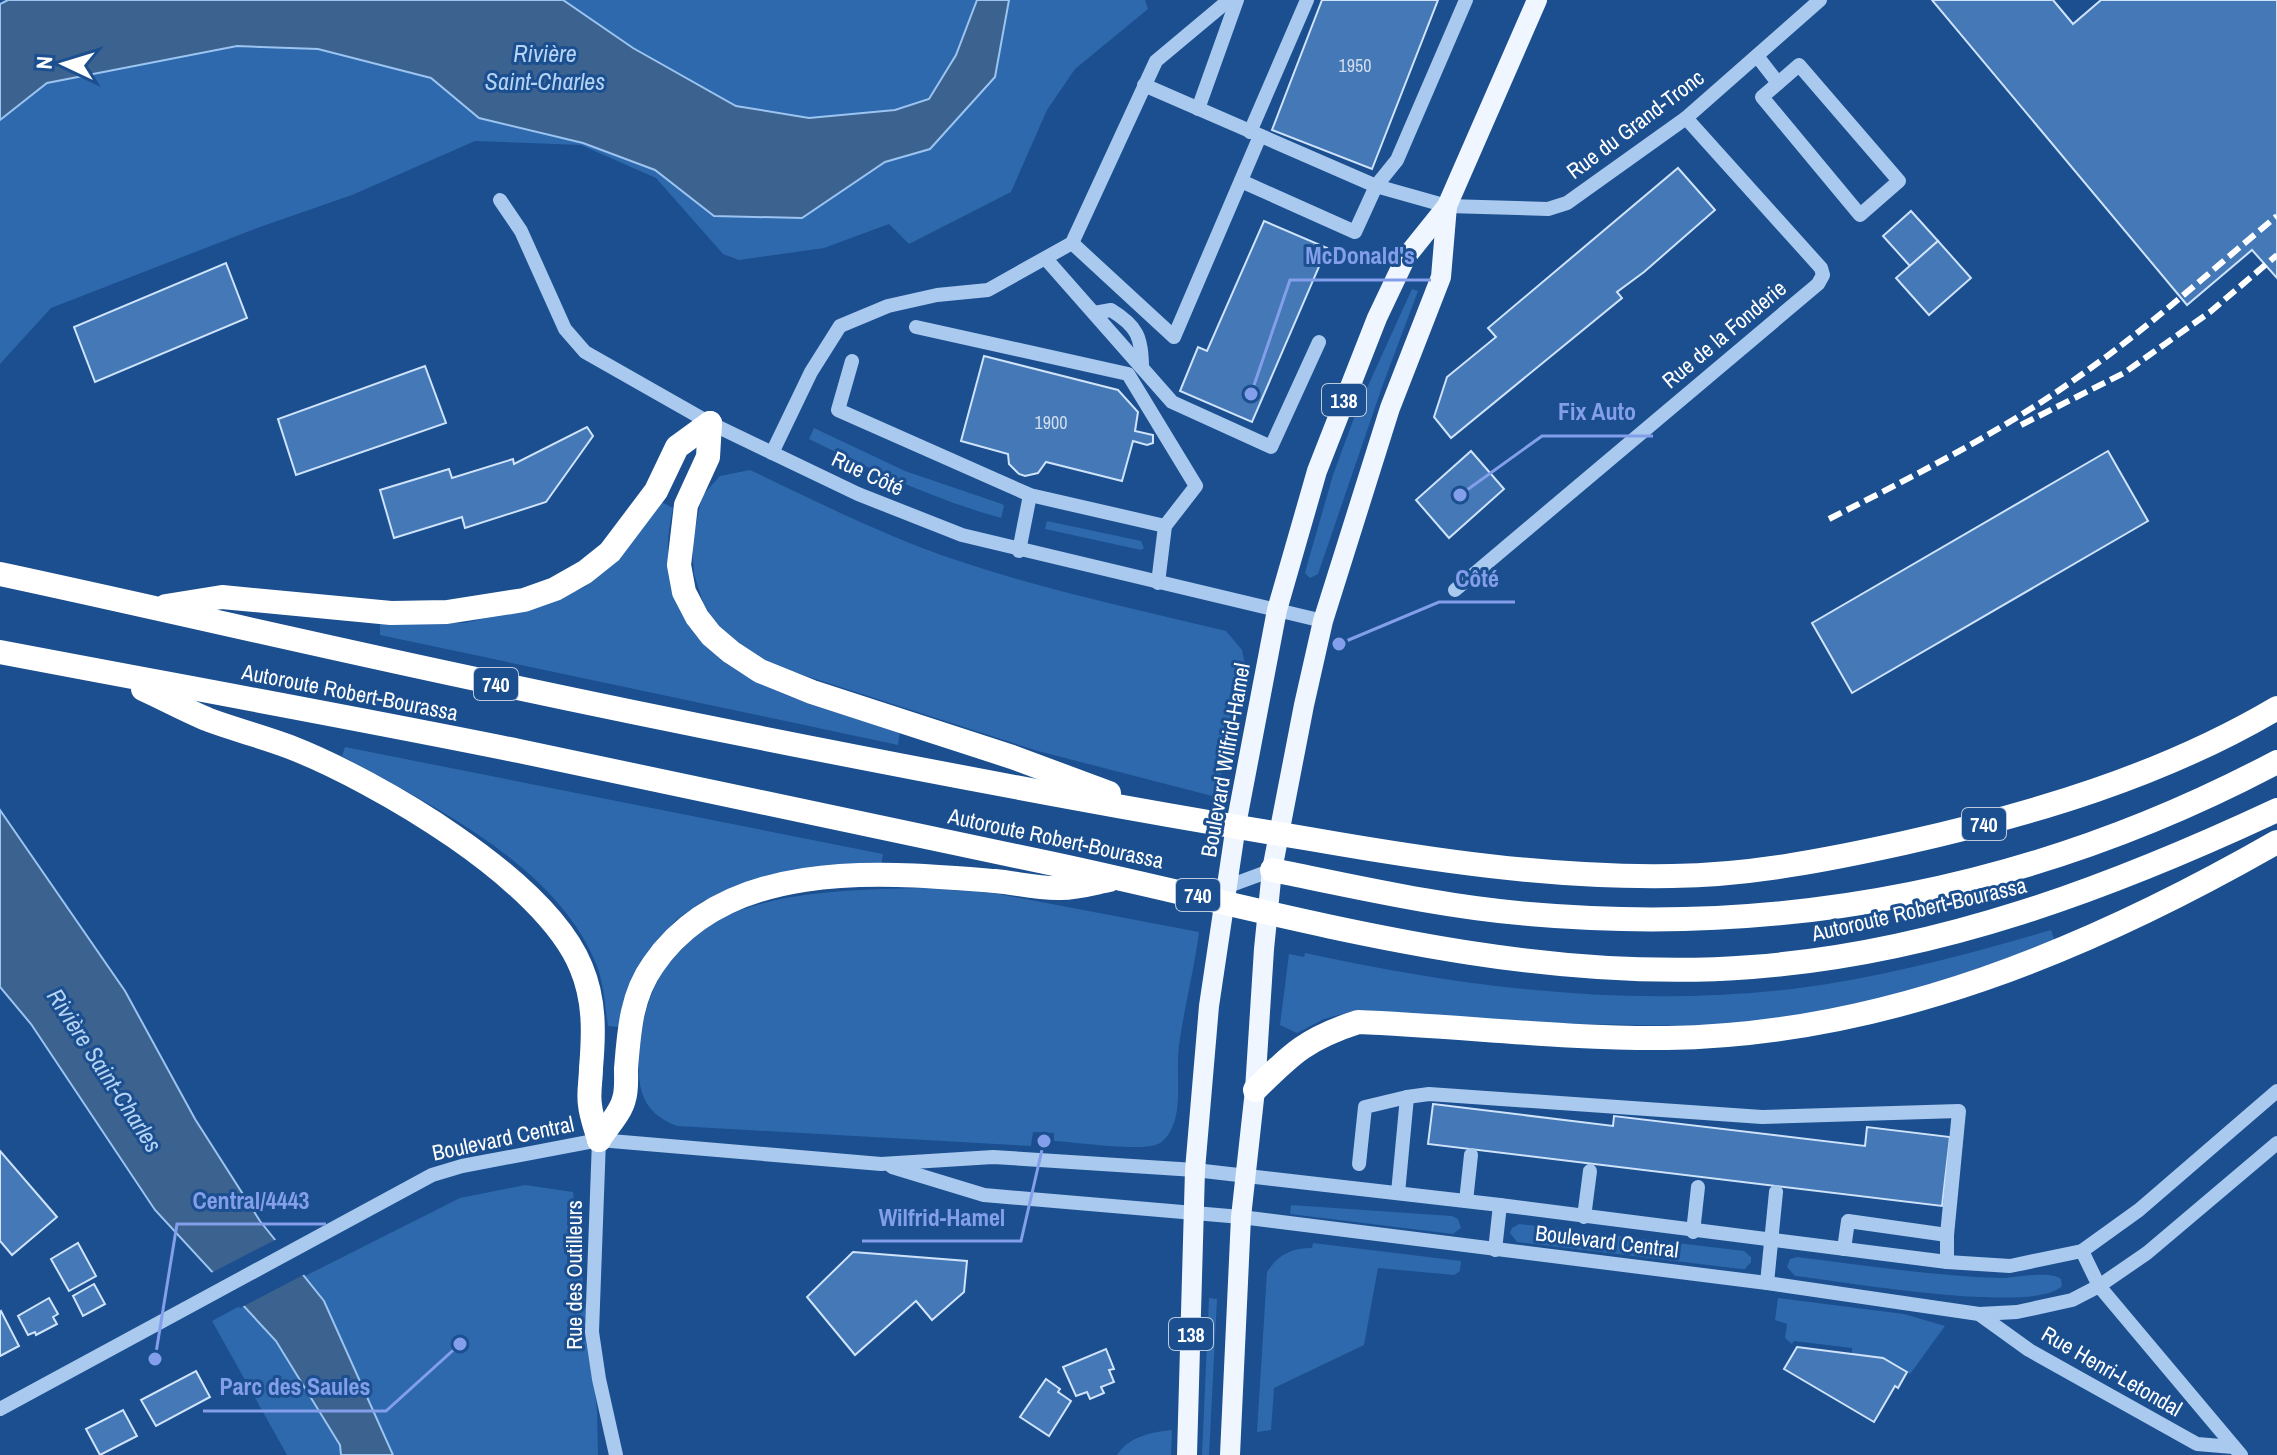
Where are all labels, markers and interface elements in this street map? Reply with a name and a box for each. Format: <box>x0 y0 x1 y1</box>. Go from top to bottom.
north arrow <box>24 24 104 104</box>
water label: Rivière Saint-Charles <box>485 37 605 97</box>
house number: 1950 <box>1339 53 1371 78</box>
text: N <box>29 55 59 70</box>
street label: Rue du Grand-Tronc <box>1560 62 1710 186</box>
callout: McDonald's <box>1290 232 1431 280</box>
text: McDonald's <box>1305 239 1415 271</box>
street label: Rue de la Fonderie <box>1656 273 1792 395</box>
road number: 138 <box>1322 384 1366 416</box>
callout: Fix Auto <box>1542 388 1653 436</box>
text: Fix Auto <box>1558 395 1636 427</box>
house number: 1900 <box>1035 410 1067 435</box>
street label: Rue Côté <box>827 443 909 503</box>
callout: Côté <box>1439 554 1515 602</box>
text: Côté <box>1455 562 1499 594</box>
street label: Autoroute Robert-Bourassa <box>238 656 461 728</box>
street label: Boulevard Wilfrid-Hamel <box>1193 661 1257 859</box>
road number: 740 <box>474 668 518 700</box>
street label: Autoroute Robert-Bourassa <box>944 800 1167 876</box>
road number: 740 <box>1962 808 2006 840</box>
street label: Autoroute Robert-Bourassa <box>1808 870 2029 949</box>
road number: 740 <box>1176 879 1220 911</box>
water label: Rivière Saint-Charles <box>40 982 170 1158</box>
street label: Boulevard Central <box>429 1108 577 1168</box>
callout: Central/4443 <box>177 1176 326 1224</box>
text: Central/4443 <box>192 1184 310 1216</box>
callout: Wilfrid-Hamel <box>862 1193 1021 1241</box>
street label: Rue des Outilleurs <box>559 1200 589 1350</box>
text: Wilfrid-Hamel <box>879 1201 1005 1233</box>
street label: Boulevard Central <box>1534 1217 1680 1265</box>
road number: 138 <box>1169 1318 1213 1350</box>
street label: Rue Henri-Letondal <box>2036 1319 2188 1423</box>
callout: Parc des Saules <box>203 1363 386 1411</box>
text: Parc des Saules <box>220 1370 371 1402</box>

